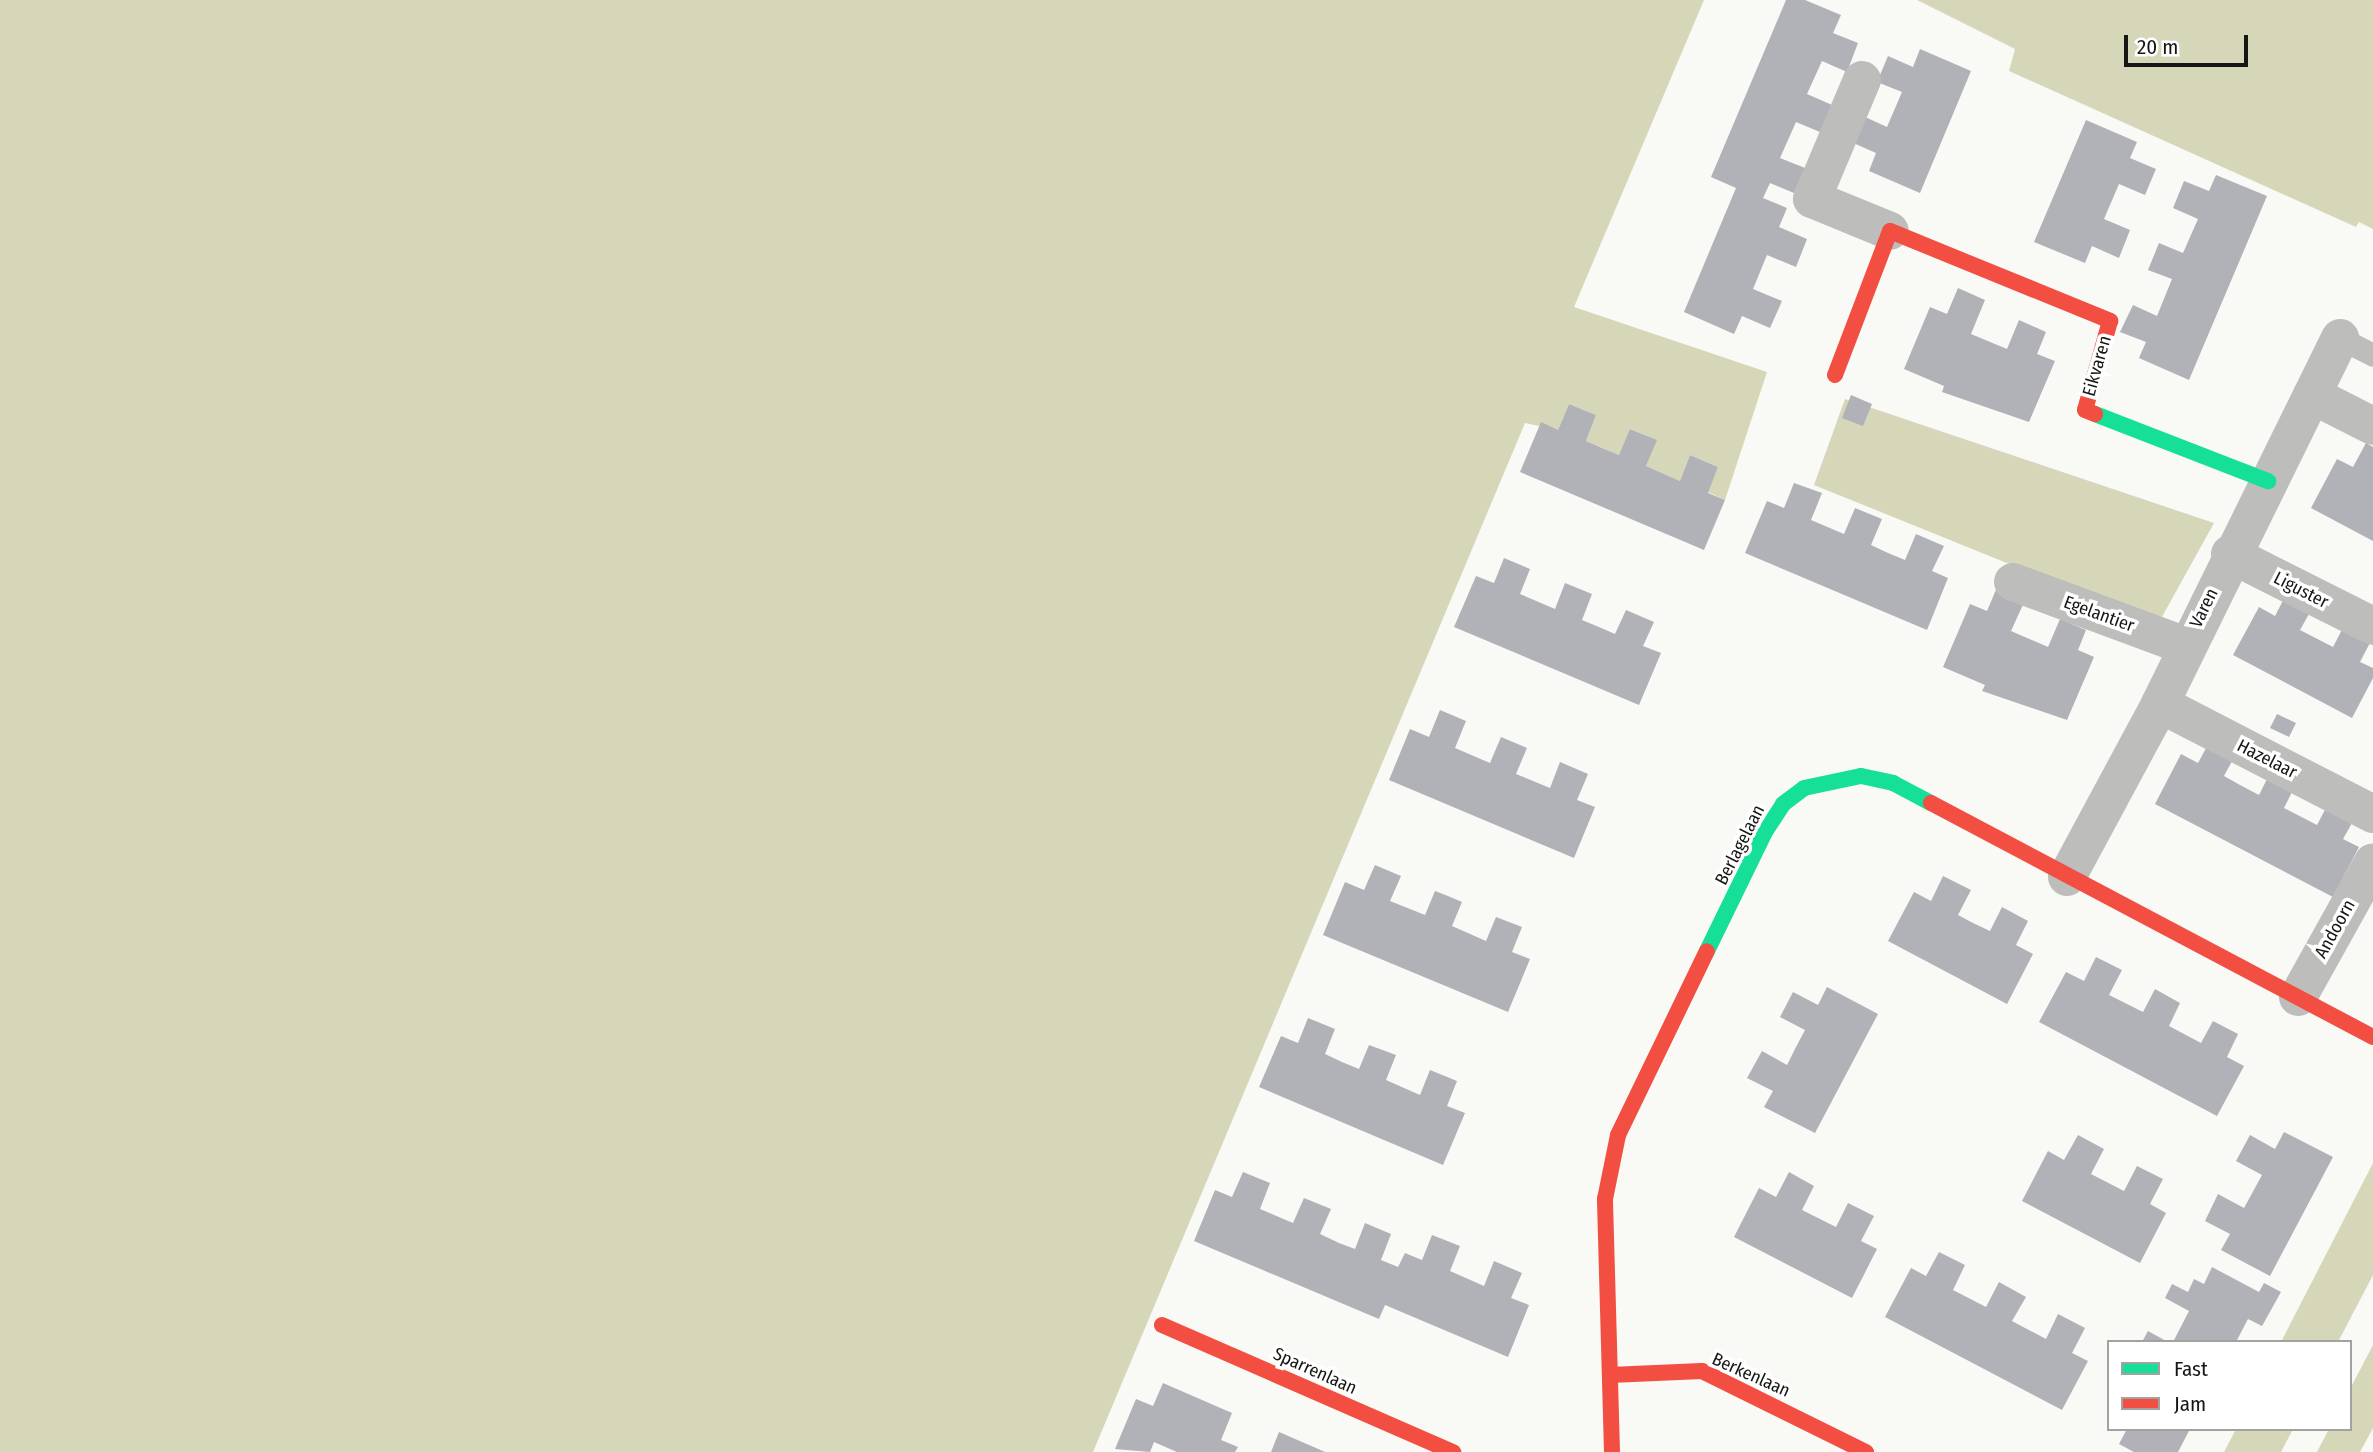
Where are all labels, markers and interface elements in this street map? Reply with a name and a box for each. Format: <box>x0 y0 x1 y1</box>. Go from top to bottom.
scale bar <box>2128 21 2252 65</box>
text: 20 m <box>2137 34 2178 60</box>
street label: Eikvaren <box>2078 333 2116 399</box>
street label: Liguster <box>2270 567 2332 613</box>
street label: Varen <box>2185 585 2223 631</box>
street label: Egelantier <box>2061 591 2137 637</box>
street label: Hazelaar <box>2234 735 2300 783</box>
street label: Berlagelaan <box>1711 801 1769 889</box>
street label: Andoorn <box>2310 896 2360 962</box>
legend <box>2107 1340 2352 1431</box>
street label: Sparrenlaan <box>1270 1343 1360 1399</box>
street label: Berkenlaan <box>1709 1348 1793 1402</box>
text: Fast <box>2174 1356 2208 1382</box>
text: Jam <box>2174 1391 2206 1417</box>

